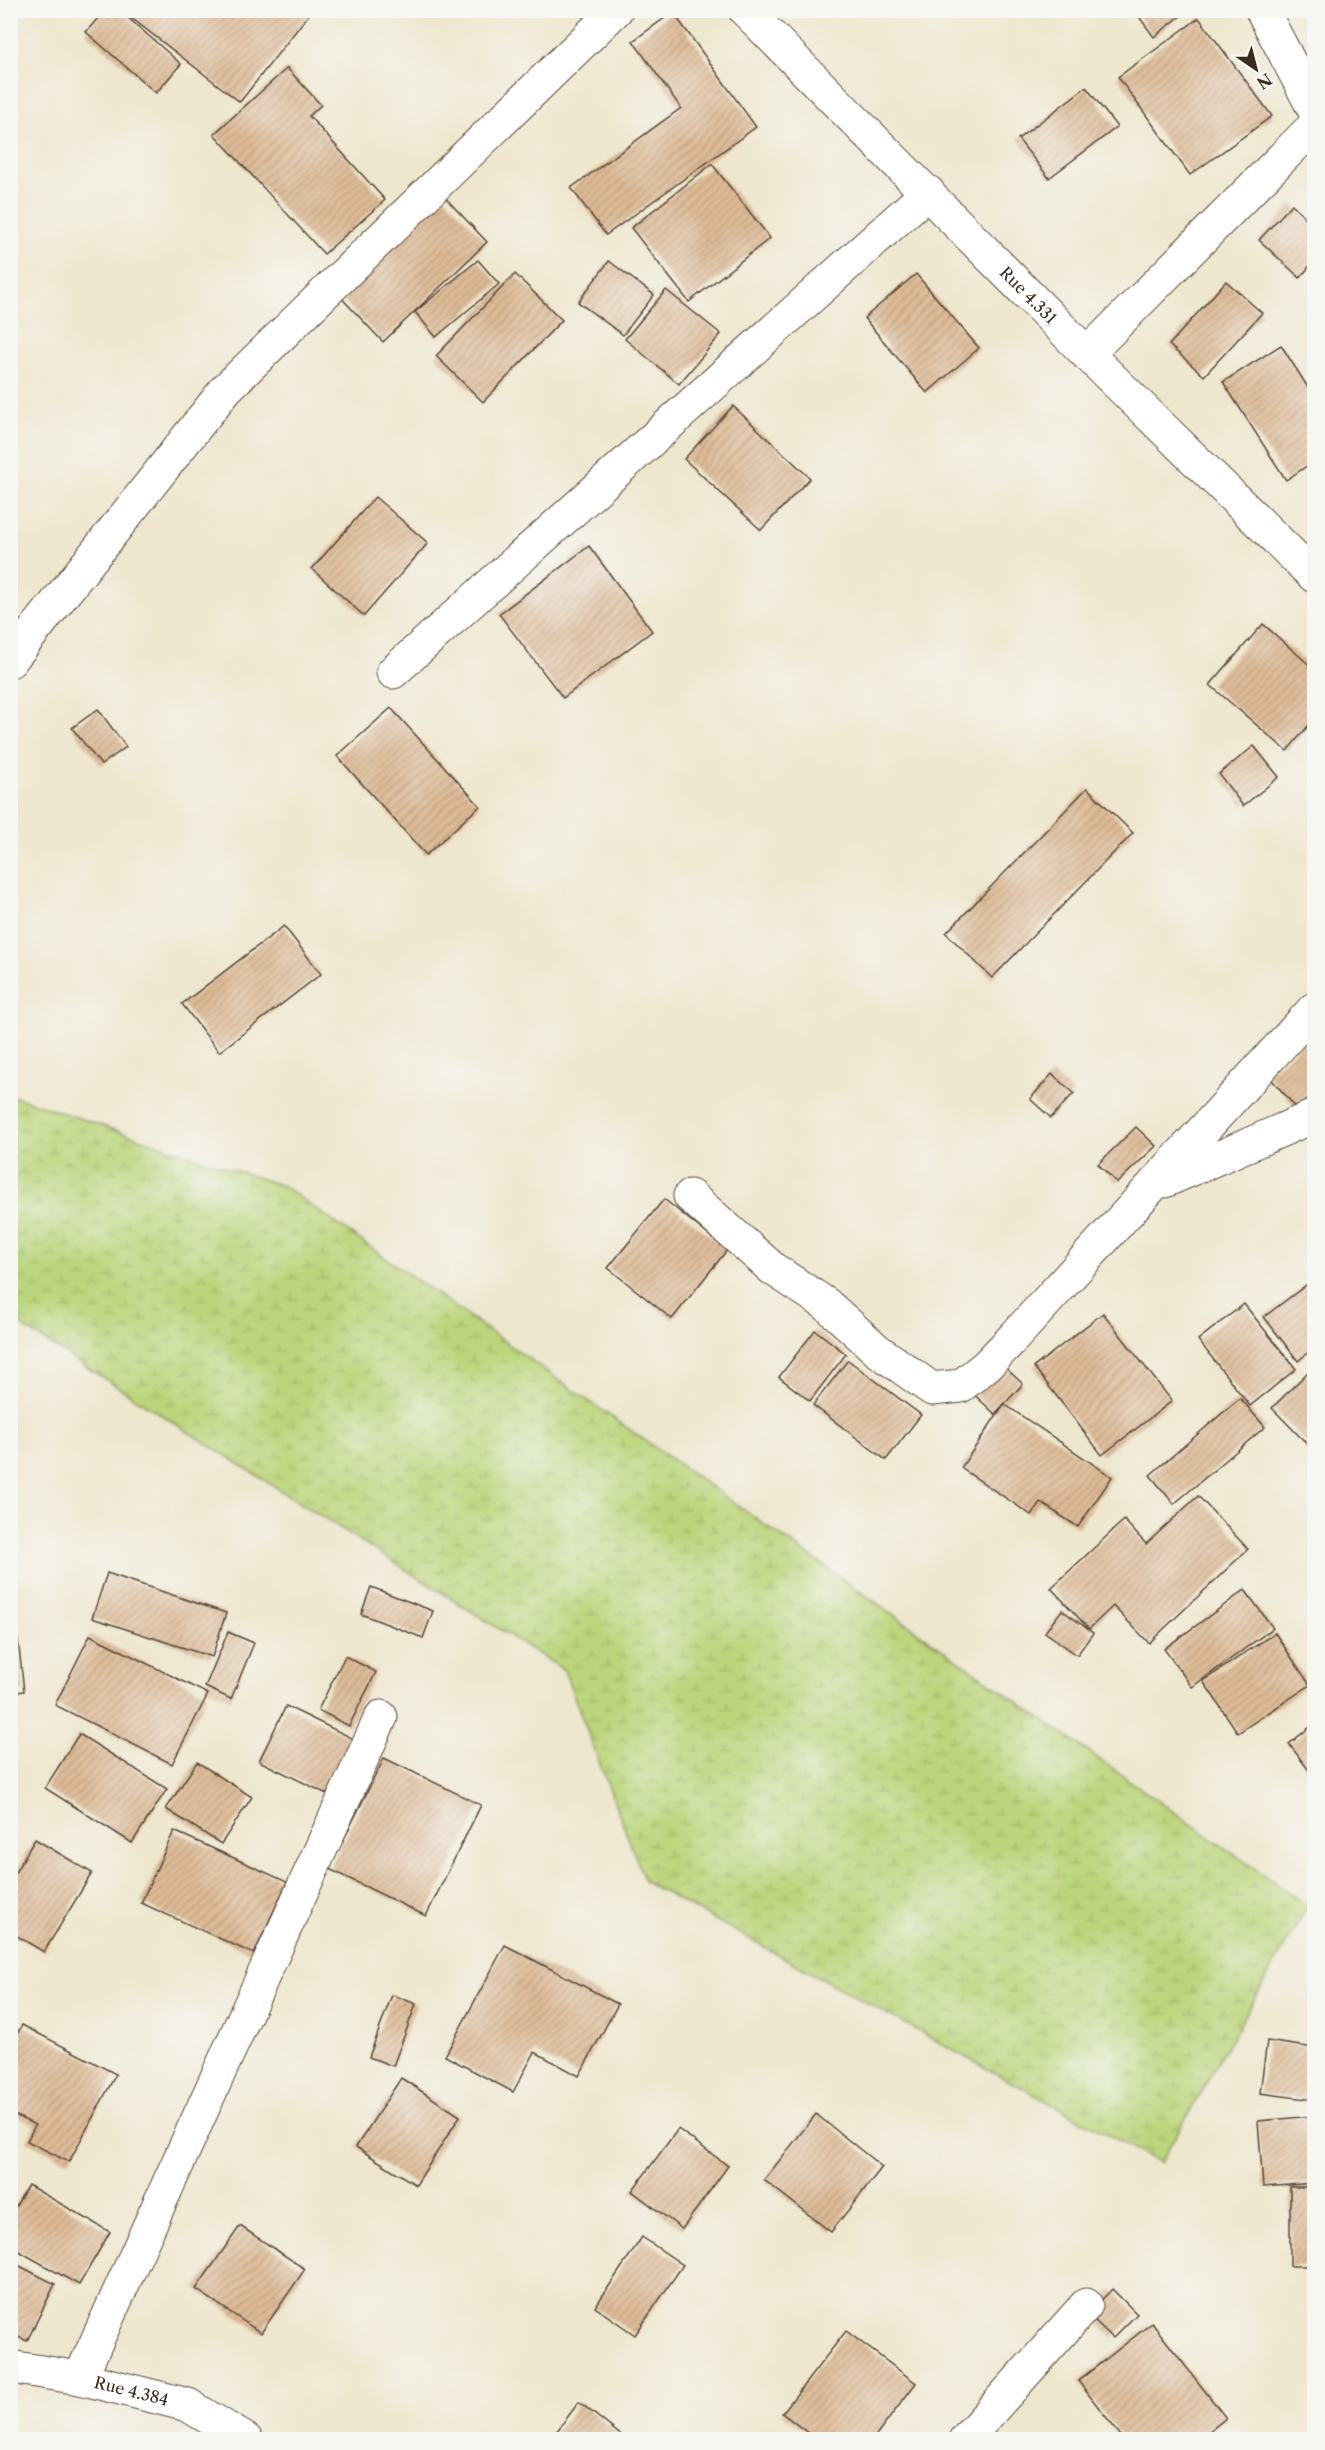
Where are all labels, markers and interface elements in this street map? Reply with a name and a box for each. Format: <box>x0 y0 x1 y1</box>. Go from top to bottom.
north arrow <box>1226 39 1286 99</box>
text: N <box>1253 69 1276 94</box>
street label: Rue 4.331 <box>996 262 1061 328</box>
street label: Rue 4.384 <box>92 2372 171 2410</box>

